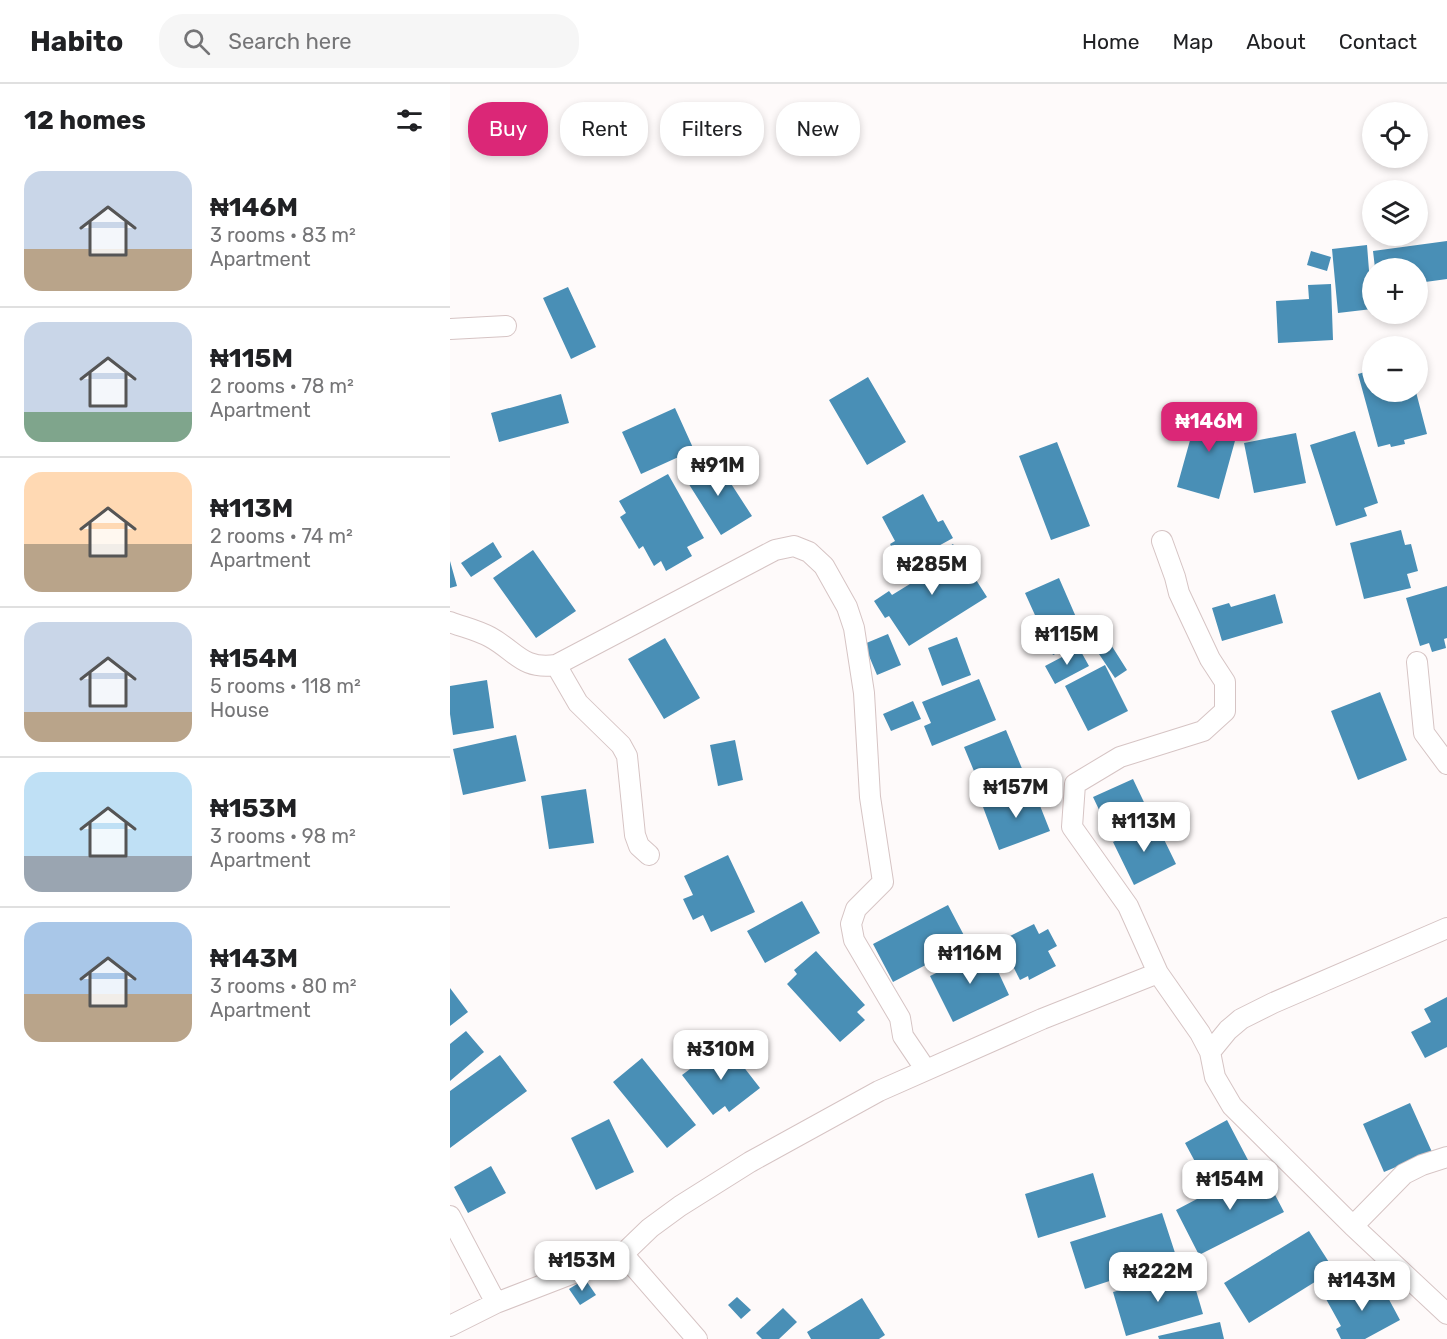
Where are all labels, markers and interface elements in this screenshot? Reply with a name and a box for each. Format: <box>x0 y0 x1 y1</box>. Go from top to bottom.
search box <box>159 14 579 68</box>
text: Habito <box>30 25 123 58</box>
icon: search <box>180 25 213 58</box>
text: Search here <box>228 28 352 55</box>
text: Home <box>1082 29 1139 54</box>
text: Map <box>1172 29 1213 54</box>
text: About <box>1246 29 1306 54</box>
text: Contact <box>1339 29 1417 54</box>
chip: Buy <box>468 102 548 156</box>
chip: Rent <box>560 102 648 156</box>
chip: Filters <box>660 102 764 156</box>
chip: New <box>776 102 860 156</box>
map controls <box>1362 102 1428 402</box>
button: locate <box>1362 102 1428 168</box>
icon: filters <box>393 104 426 137</box>
text: 12 homes <box>24 105 146 136</box>
button: layers <box>1362 180 1428 246</box>
text: ₦146M <box>210 192 298 223</box>
icon: home <box>72 195 144 267</box>
text: 3 rooms · 83 m² <box>210 223 356 247</box>
text: Apartment <box>210 247 311 271</box>
button: + <box>1362 258 1428 324</box>
button: − <box>1362 336 1428 402</box>
text: ₦115M <box>210 343 293 374</box>
icon: home <box>72 346 144 418</box>
text: 2 rooms · 78 m² <box>210 374 354 398</box>
text: Apartment <box>210 398 311 422</box>
pin: ₦146M <box>1167 402 1251 453</box>
text: ₦146M <box>1175 409 1243 433</box>
pin: ₦91M <box>682 446 754 497</box>
text: ₦91M <box>691 453 745 477</box>
text: ₦113M <box>210 493 293 524</box>
icon: home <box>72 496 144 568</box>
text: 2 rooms · 74 m² <box>210 524 353 548</box>
pin: ₦285M <box>890 545 974 596</box>
text: Apartment <box>210 548 311 572</box>
text: ₦285M <box>897 552 967 576</box>
pin: ₦115M <box>1025 615 1109 666</box>
text: ₦115M <box>1035 622 1099 646</box>
text: ₦154M <box>210 643 298 674</box>
icon: home <box>72 646 144 718</box>
text: 5 rooms · 118 m² <box>210 674 361 698</box>
text: House <box>210 698 269 722</box>
pin: ₦157M <box>974 768 1058 819</box>
text: ₦157M <box>983 775 1049 799</box>
text: ₦153M <box>210 793 297 824</box>
icon: home <box>72 796 144 868</box>
pin: ₦113M <box>1102 802 1186 853</box>
text: ₦113M <box>1112 809 1176 833</box>
text: 3 rooms · 98 m² <box>210 824 356 848</box>
text: Apartment <box>210 848 311 872</box>
pin: ₦116M <box>928 934 1012 985</box>
text: ₦116M <box>938 941 1002 965</box>
text: ₦143M <box>210 943 298 974</box>
icon: home <box>72 946 144 1018</box>
text: 3 rooms · 80 m² <box>210 974 357 998</box>
text: Apartment <box>210 998 311 1022</box>
pin: ₦310M <box>679 1030 763 1081</box>
text: ₦310M <box>687 1037 755 1061</box>
pin: ₦154M <box>1188 1160 1272 1211</box>
text: ₦154M <box>1196 1167 1264 1191</box>
pin: ₦153M <box>540 1241 624 1292</box>
text: ₦153M <box>548 1248 616 1272</box>
pin: ₦222M <box>1116 1252 1200 1303</box>
text: ₦222M <box>1123 1259 1193 1283</box>
pin: ₦143M <box>1320 1261 1404 1312</box>
text: ₦143M <box>1328 1268 1396 1292</box>

